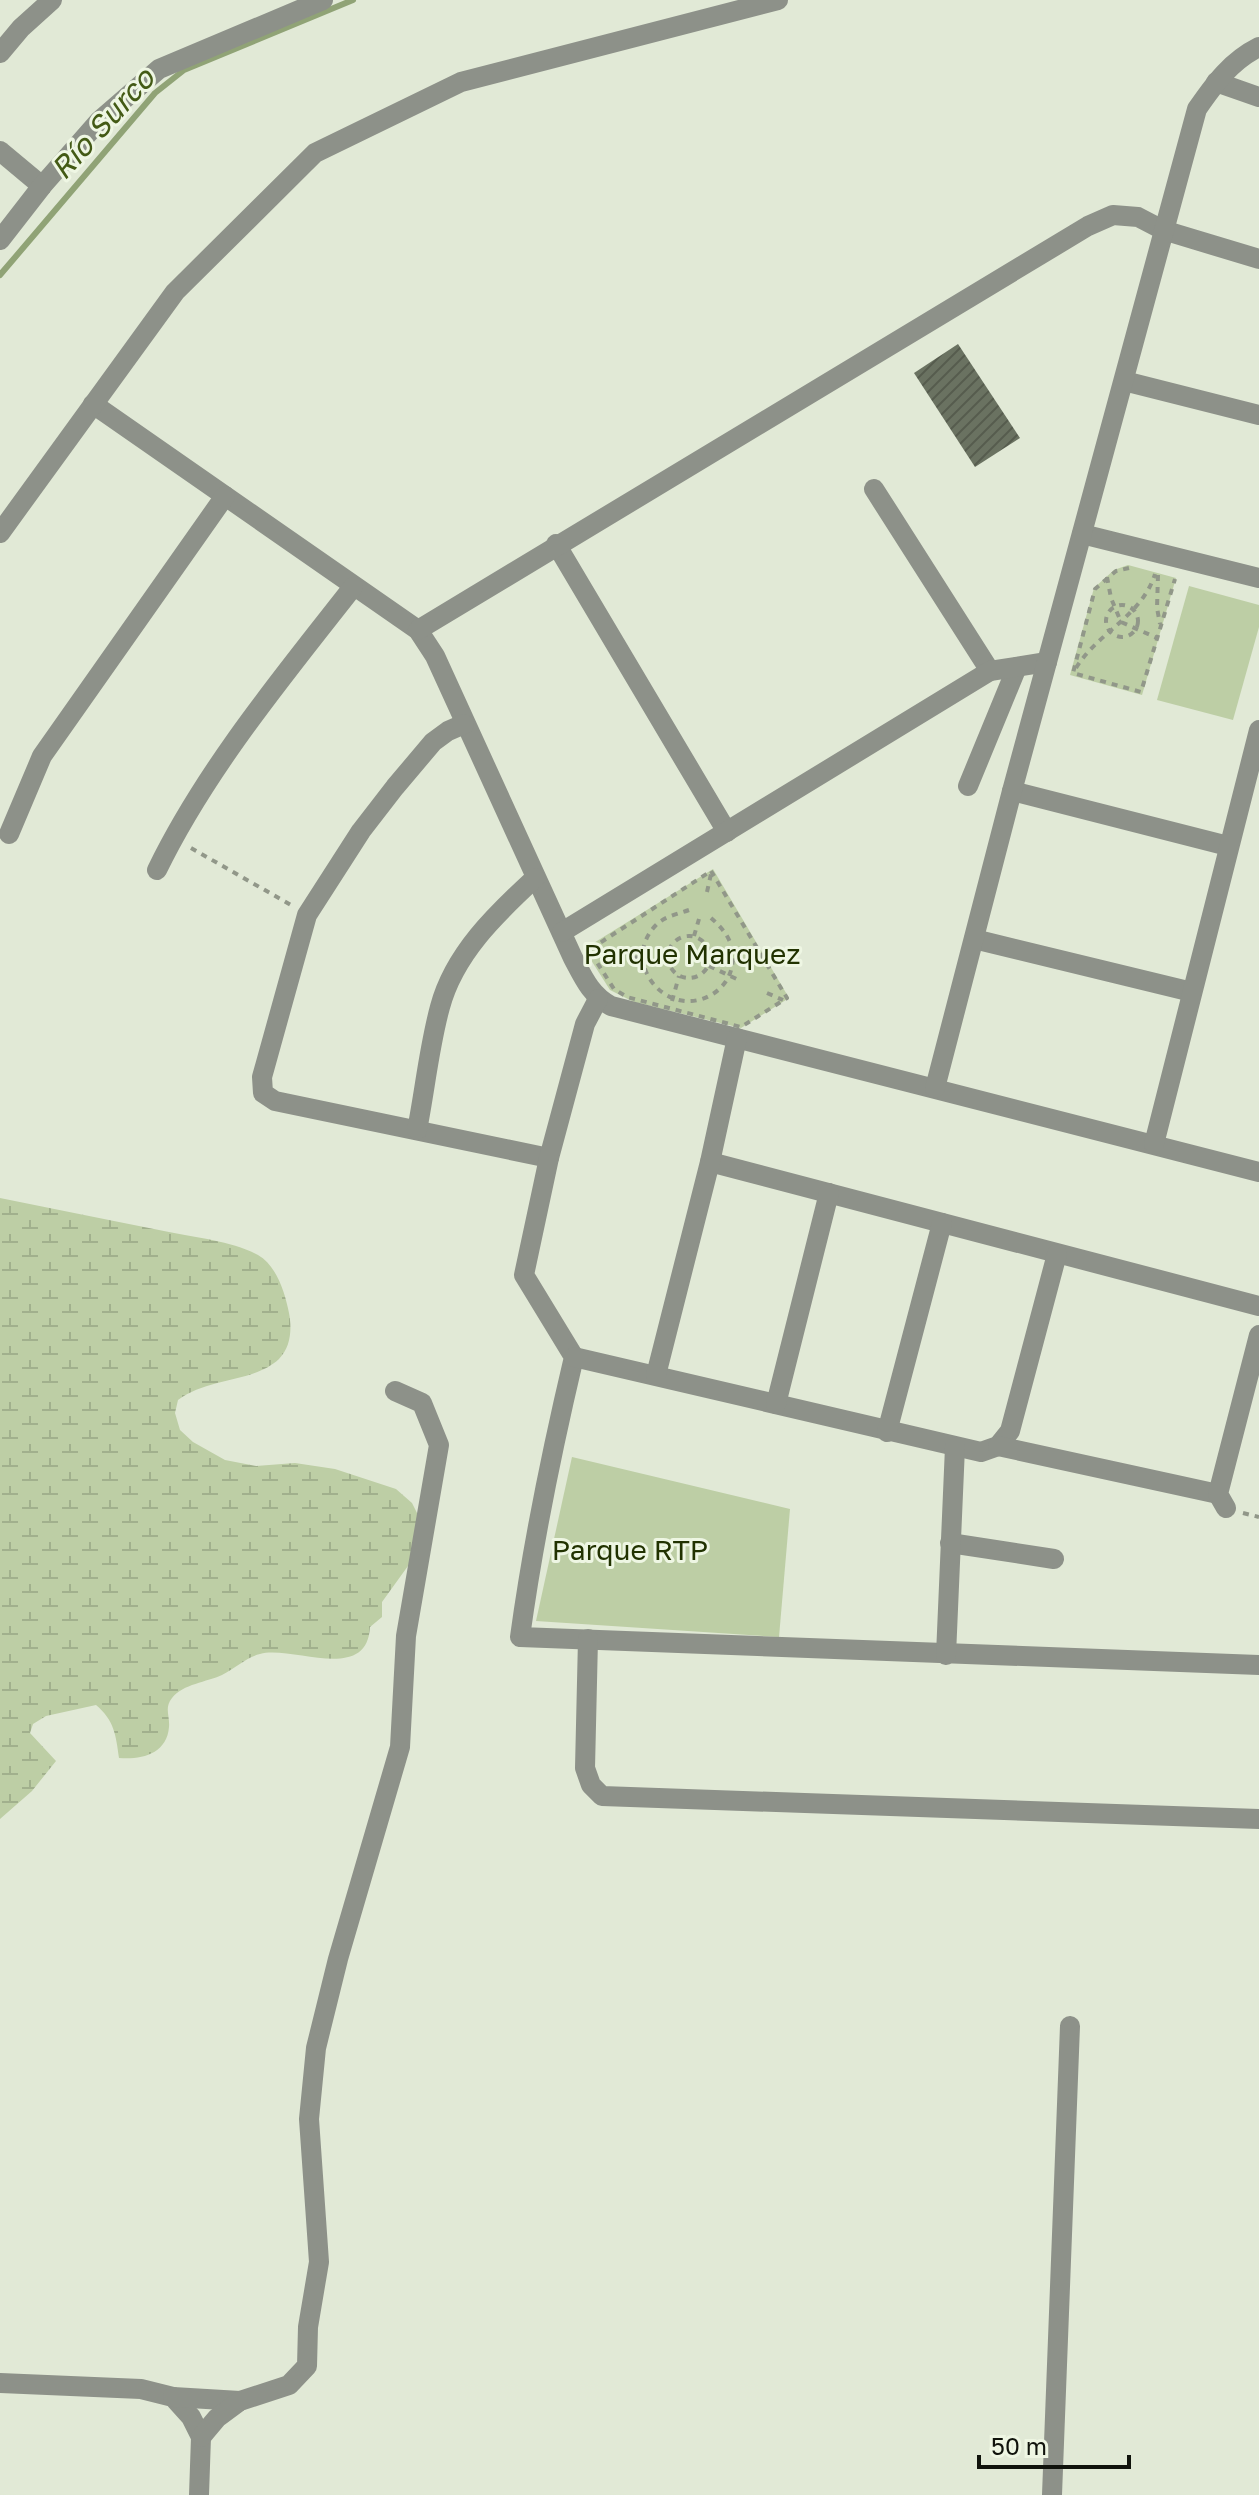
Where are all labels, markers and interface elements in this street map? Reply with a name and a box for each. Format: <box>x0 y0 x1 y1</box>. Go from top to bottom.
water label: Río Surco <box>43 59 163 186</box>
park label: Parque Marquez <box>583 937 801 970</box>
park label: Parque RTP <box>552 1533 708 1566</box>
scale bar <box>979 2419 1129 2469</box>
text: 50 m <box>991 2431 1047 2460</box>

